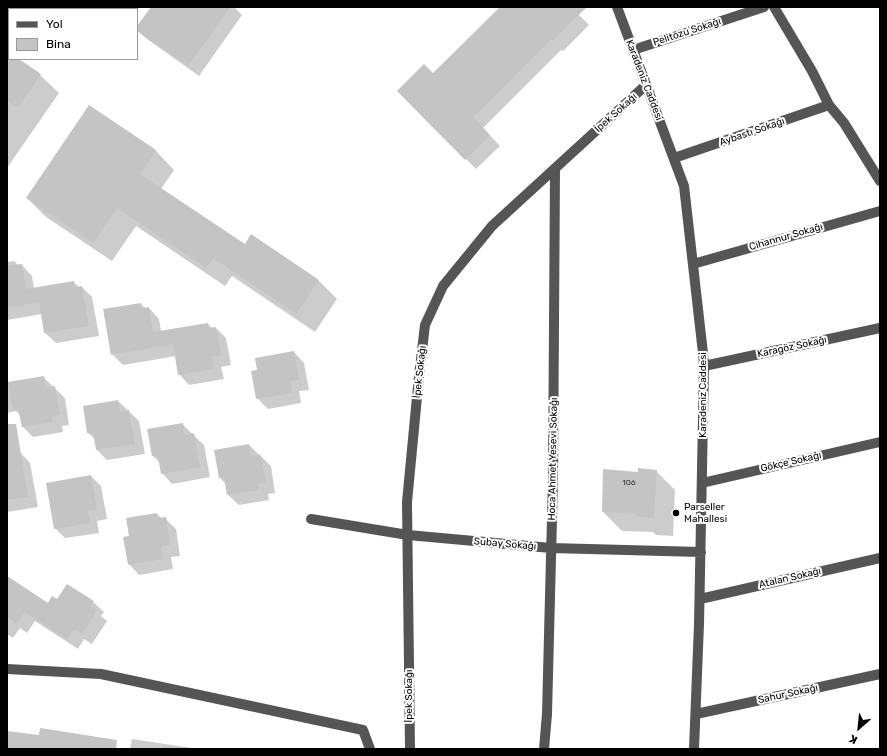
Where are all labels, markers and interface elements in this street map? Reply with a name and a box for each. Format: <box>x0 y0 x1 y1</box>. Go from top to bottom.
legend <box>8 8 138 60</box>
street label: Pelitözü Sokağı <box>651 15 723 49</box>
text: Yol <box>46 17 63 31</box>
text: Bina <box>46 37 71 51</box>
street label: Karadeniz Caddesi <box>623 38 665 122</box>
street label: İpek Sokağı <box>592 91 640 135</box>
street label: Aybastı Sokağı <box>718 115 786 149</box>
street label: Cihannur Sokağı <box>748 221 824 253</box>
street label: Karagöz Sokağı <box>756 334 828 360</box>
street label: İpek Sokağı <box>411 345 429 399</box>
street label: Karadeniz Caddesi <box>697 352 709 438</box>
street label: Hoca Ahmet Yesevi Sokağı <box>546 397 560 521</box>
street label: Gökçe Sokağı <box>759 449 823 475</box>
house number: 106 <box>622 478 636 488</box>
place label: Parseller Mahallesi <box>684 501 727 524</box>
marker: Parseller Mahallesi <box>671 508 681 518</box>
street label: Subay Sokağı <box>473 535 537 553</box>
street label: Atalan Sokağı <box>758 565 822 591</box>
street label: İpek Sokağı <box>403 670 415 722</box>
street label: Sahur Sokağı <box>757 682 819 706</box>
north arrow <box>839 708 879 748</box>
text: K <box>847 732 860 747</box>

